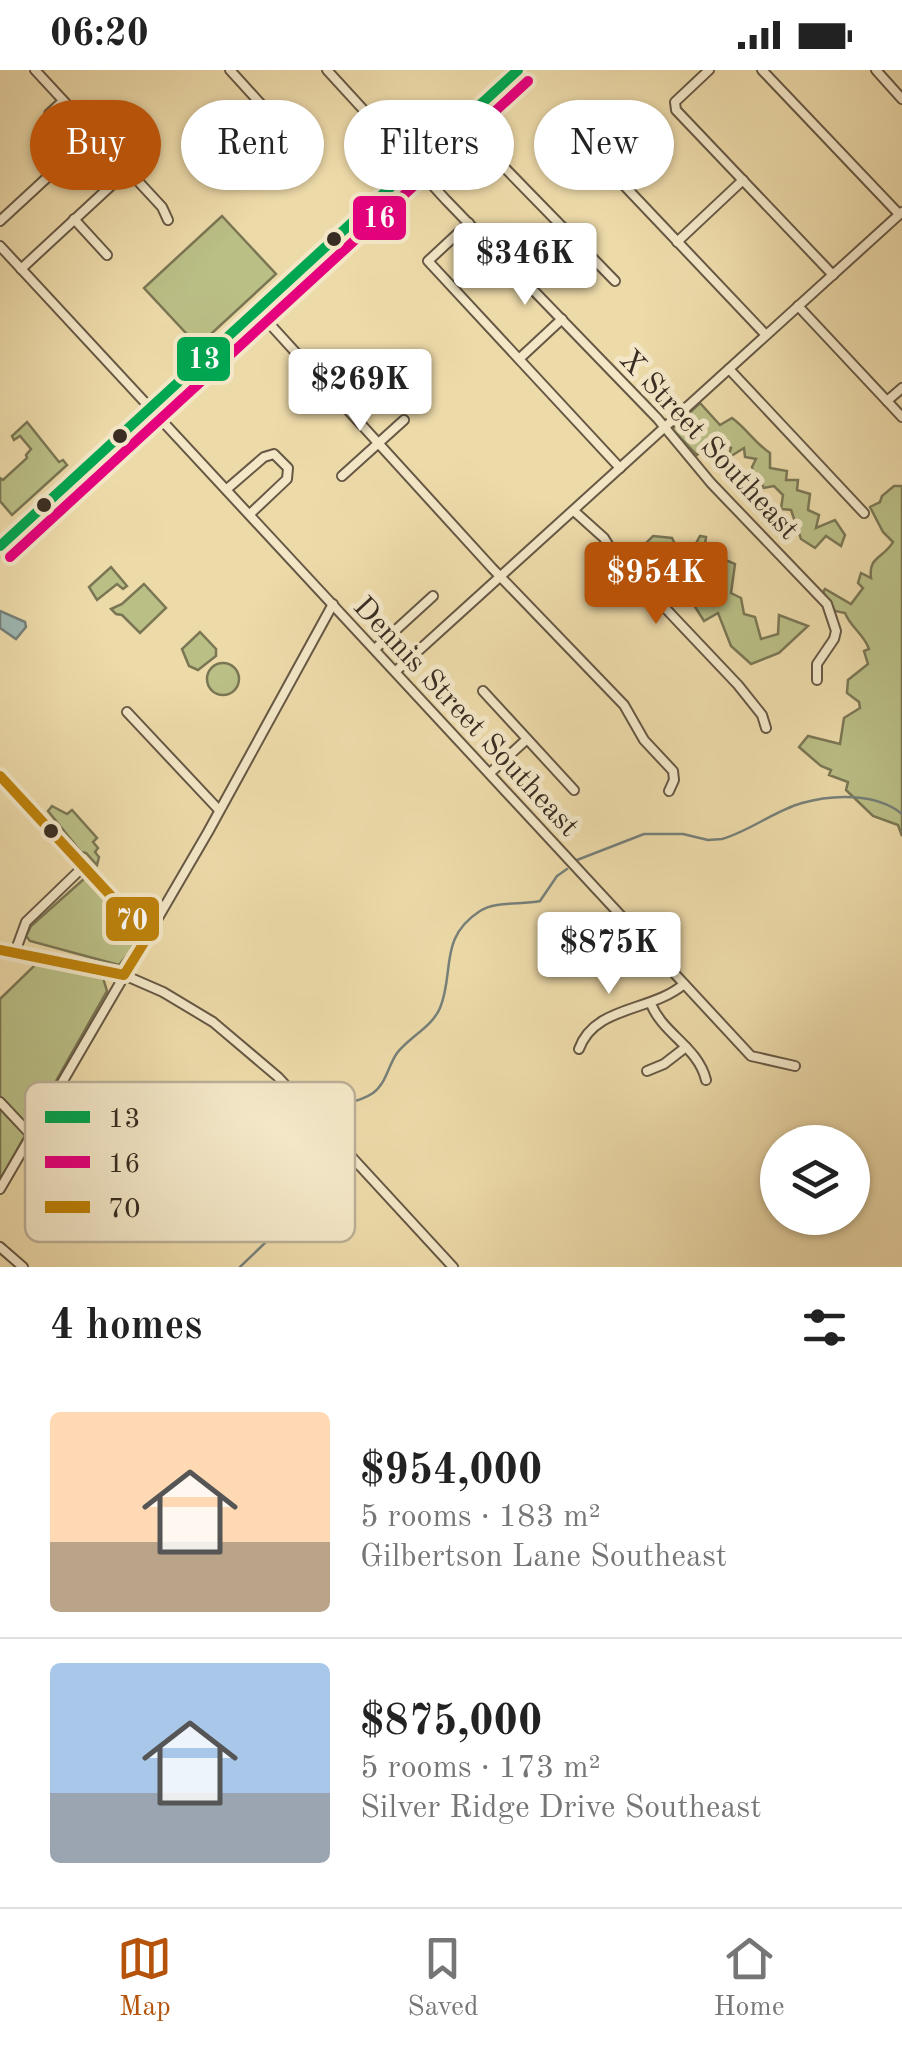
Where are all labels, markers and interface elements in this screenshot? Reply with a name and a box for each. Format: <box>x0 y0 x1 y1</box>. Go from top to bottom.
text: 06:20 <box>50 16 149 54</box>
chip: Buy <box>30 100 161 190</box>
chip: Rent <box>181 100 324 190</box>
chip: Filters <box>344 100 514 190</box>
chip: New <box>534 100 674 190</box>
line badge: 16 <box>351 194 408 242</box>
text: 16 <box>363 206 395 234</box>
pin: $346K <box>455 223 595 308</box>
unlabelled marker <box>324 229 344 249</box>
text: $346K <box>476 239 574 271</box>
line badge: 13 <box>175 335 232 383</box>
street label: X Street Southeast <box>613 345 804 546</box>
text: 13 <box>188 347 220 375</box>
pin: $269K <box>290 349 430 434</box>
text: $269K <box>311 365 409 397</box>
unlabelled marker <box>110 426 130 446</box>
unlabelled marker <box>34 495 54 515</box>
pin: $954K <box>586 542 726 627</box>
text: $954K <box>607 558 705 590</box>
street label: Dennis Street Southeast <box>347 592 584 843</box>
unlabelled marker <box>41 821 61 841</box>
line badge: 70 <box>104 895 161 943</box>
text: 70 <box>116 908 148 936</box>
pin: $875K <box>539 912 679 997</box>
text: $875K <box>560 928 658 960</box>
legend <box>25 1082 355 1242</box>
text: 13 <box>108 1106 140 1134</box>
map controls <box>760 1125 870 1235</box>
button: layers <box>760 1125 870 1235</box>
text: 16 <box>108 1151 140 1179</box>
text: 70 <box>108 1196 140 1224</box>
icon: filters <box>797 1300 852 1355</box>
text: 4 homes <box>50 1306 202 1348</box>
text: $954,000 <box>360 1451 542 1493</box>
icon: home <box>130 1452 250 1572</box>
text: 5 rooms · 183 m² <box>360 1502 601 1534</box>
text: Gilbertson Lane Southeast <box>360 1542 727 1574</box>
text: $875,000 <box>360 1702 542 1744</box>
icon: home <box>130 1703 250 1823</box>
text: 5 rooms · 173 m² <box>360 1753 601 1785</box>
text: Silver Ridge Drive Southeast <box>360 1793 761 1825</box>
tab: Map <box>117 1931 172 2026</box>
tab: Saved <box>407 1931 479 2026</box>
tab: Home <box>713 1931 785 2026</box>

